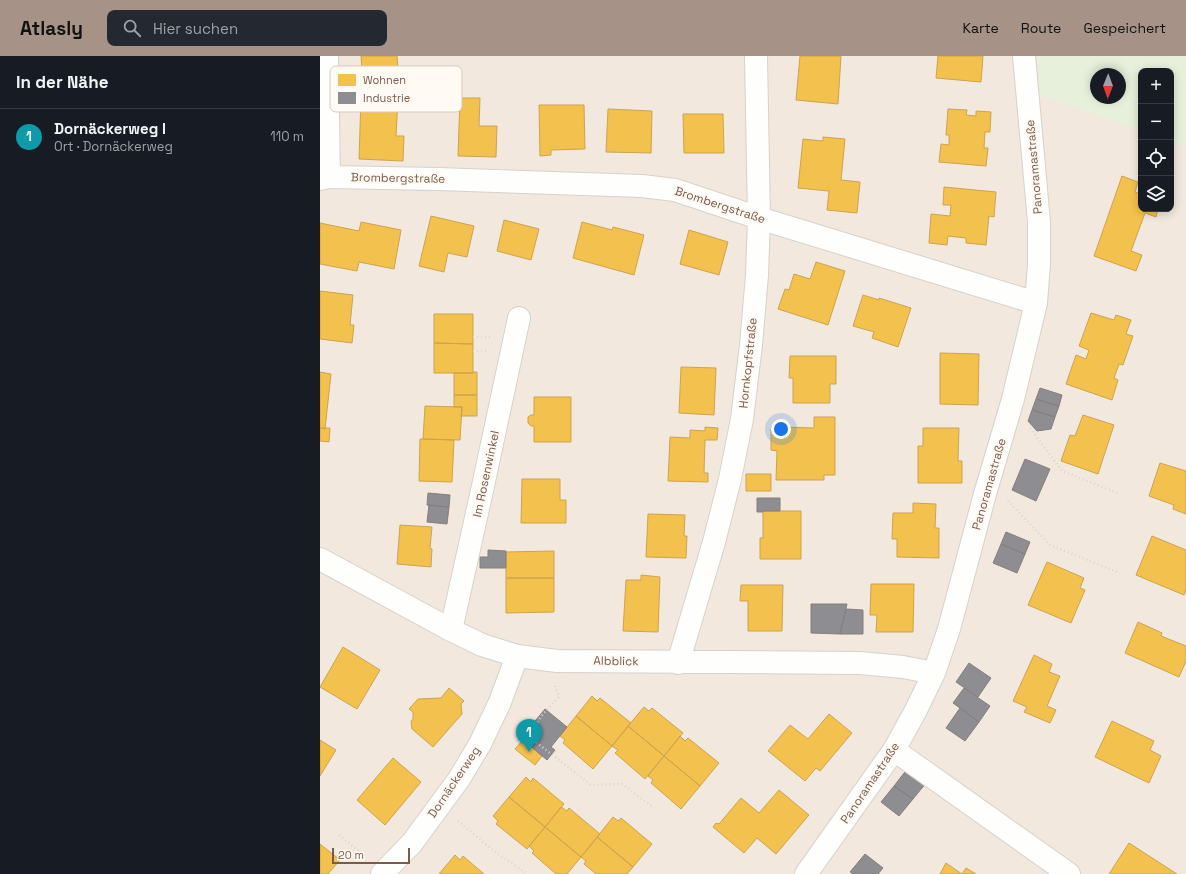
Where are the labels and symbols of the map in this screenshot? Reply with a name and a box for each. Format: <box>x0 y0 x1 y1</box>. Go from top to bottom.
legend <box>330 66 462 112</box>
north arrow <box>1090 68 1126 104</box>
text: Wohnen <box>363 73 406 87</box>
text: Industrie <box>363 91 410 105</box>
street label: Panoramastraße <box>1022 119 1046 215</box>
street label: Brombergstraße <box>351 169 445 187</box>
street label: Brombergstraße <box>673 183 767 227</box>
street label: Hornkopfstraße <box>735 317 761 409</box>
your location <box>771 419 791 439</box>
street label: Im Rosenwinkel <box>469 429 503 519</box>
street label: Panoramastraße <box>968 436 1010 532</box>
street label: Albblick <box>593 653 639 669</box>
pin: 1 <box>516 719 542 752</box>
street label: Panoramastraße <box>837 739 903 827</box>
street label: Dornäckerweg <box>424 743 484 821</box>
scale bar <box>332 846 410 865</box>

